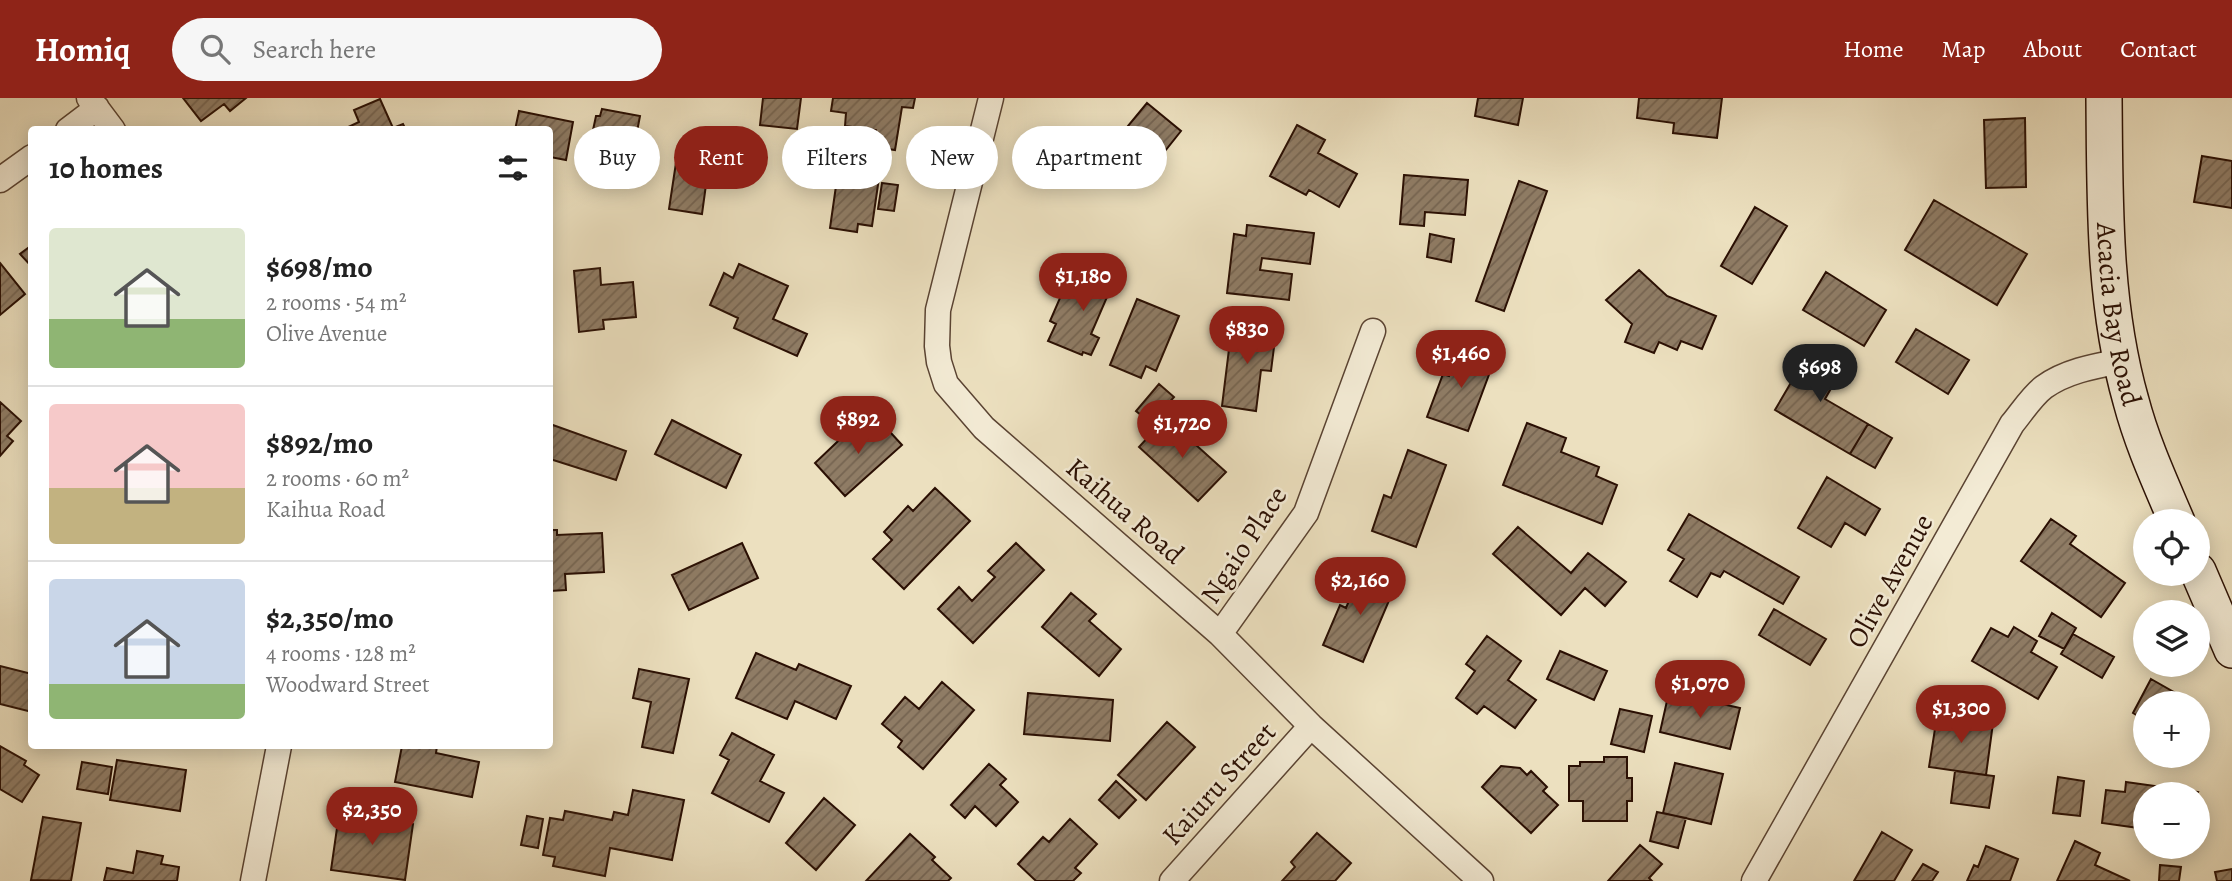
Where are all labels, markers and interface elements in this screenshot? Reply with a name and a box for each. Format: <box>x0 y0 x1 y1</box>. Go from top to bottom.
search box <box>172 18 662 81</box>
text: Homiq <box>35 27 130 72</box>
icon: search <box>196 30 234 68</box>
text: Search here <box>252 32 376 67</box>
text: Home <box>1843 33 1904 65</box>
text: Map <box>1942 33 1986 65</box>
text: About <box>2024 33 2082 65</box>
text: Contact <box>2120 33 2197 65</box>
chip: Buy <box>574 126 660 189</box>
chip: Rent <box>674 126 768 189</box>
chip: Filters <box>782 126 892 189</box>
chip: New <box>906 126 998 189</box>
chip: Apartment <box>1012 126 1167 189</box>
text: 10 homes <box>49 148 163 188</box>
icon: filters <box>494 149 532 187</box>
street label: Acacia Bay Road <box>2087 221 2151 411</box>
text: $698/mo <box>266 247 373 287</box>
pin: $1,180 <box>1026 254 1140 313</box>
icon: home <box>105 256 189 340</box>
text: $1,180 <box>1055 260 1111 291</box>
text: 2 rooms · 54 m² <box>266 287 407 318</box>
pin: $830 <box>1206 306 1288 366</box>
text: $830 <box>1225 313 1269 344</box>
text: Olive Avenue <box>266 318 387 349</box>
pin: $1,460 <box>1404 330 1518 390</box>
text: $1,460 <box>1432 337 1490 368</box>
pin: $698 <box>1779 344 1861 404</box>
text: $698 <box>1798 351 1842 382</box>
pin: $892 <box>817 396 899 456</box>
pin: $1,720 <box>1125 400 1239 460</box>
text: $892 <box>836 403 880 434</box>
text: $1,720 <box>1153 407 1211 438</box>
text: $892/mo <box>266 423 373 463</box>
icon: home <box>105 432 189 516</box>
street label: Kaihua Road <box>1058 449 1193 574</box>
text: 2 rooms · 60 m² <box>266 463 409 494</box>
street label: Ngaio Place <box>1192 479 1296 611</box>
text: Kaihua Road <box>266 494 385 525</box>
street label: Olive Avenue <box>1838 507 1942 655</box>
map controls <box>2133 509 2210 859</box>
button: locate <box>2133 509 2210 586</box>
pin: $2,160 <box>1303 558 1417 617</box>
text: $2,160 <box>1331 564 1389 595</box>
text: $2,350/mo <box>266 598 394 638</box>
button: layers <box>2133 600 2210 677</box>
icon: home <box>105 607 189 691</box>
text: 4 rooms · 128 m² <box>266 638 416 669</box>
pin: $1,070 <box>1643 660 1757 720</box>
text: $1,070 <box>1671 667 1729 698</box>
text: Woodward Street <box>266 669 430 700</box>
pin: $1,300 <box>1904 686 2018 745</box>
button: + <box>2133 691 2210 768</box>
text: $1,300 <box>1932 692 1990 723</box>
street label: Kaiuru Street <box>1153 714 1285 854</box>
button: − <box>2133 782 2210 859</box>
pin: $2,350 <box>315 788 429 847</box>
text: $2,350 <box>342 794 402 825</box>

